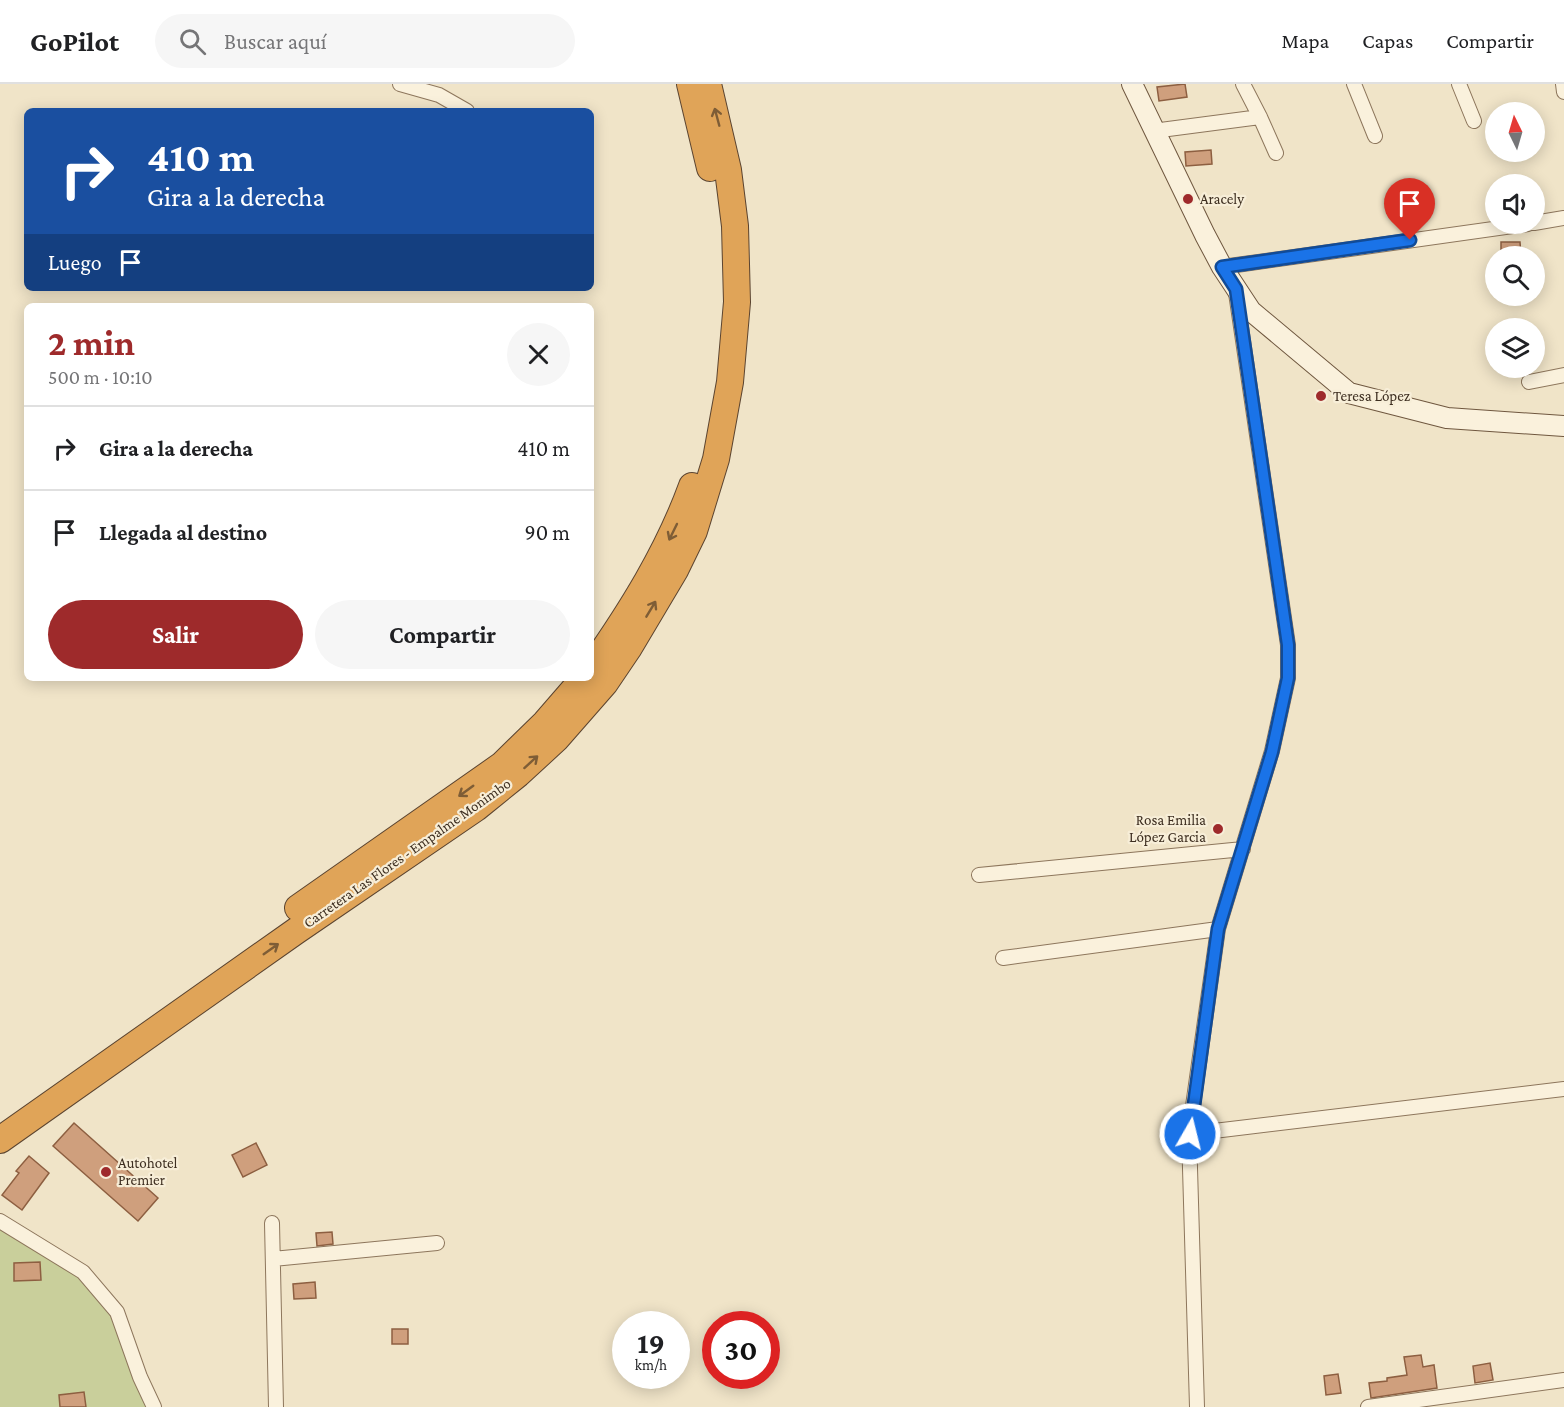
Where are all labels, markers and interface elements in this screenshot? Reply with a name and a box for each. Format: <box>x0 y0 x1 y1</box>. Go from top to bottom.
search box <box>155 14 575 68</box>
icon: search <box>176 25 209 58</box>
text: GoPilot <box>30 26 119 57</box>
text: Buscar aquí <box>224 29 327 54</box>
text: Mapa <box>1281 29 1329 53</box>
text: Capas <box>1362 29 1413 53</box>
text: Compartir <box>1446 29 1534 53</box>
north arrow <box>1485 102 1545 162</box>
map controls <box>1485 102 1545 378</box>
one-way arrow <box>710 107 722 126</box>
icon: right <box>48 132 126 210</box>
text: 410 m <box>147 133 255 180</box>
button: sound <box>1485 174 1545 234</box>
pin <box>1384 178 1435 240</box>
text: Gira a la derecha <box>147 182 325 212</box>
icon: arrive <box>1393 187 1426 220</box>
place label: Aracely <box>1200 191 1244 208</box>
marker: Aracely <box>1181 192 1195 206</box>
icon: arrive <box>114 246 147 279</box>
button: search <box>1485 246 1545 306</box>
text: Luego <box>48 250 102 275</box>
button: layers <box>1485 318 1545 378</box>
text: 2 min <box>48 323 135 363</box>
button: close <box>507 323 570 386</box>
text: 500 m · 10:10 <box>48 366 153 388</box>
place label: Teresa López <box>1333 388 1410 405</box>
marker: Teresa López <box>1314 389 1328 403</box>
icon: right <box>48 432 81 465</box>
text: Gira a la derecha <box>99 436 253 461</box>
text: 410 m <box>517 436 570 461</box>
icon: arrive <box>48 516 81 549</box>
text: Llegada al destino <box>99 520 267 545</box>
text: 90 m <box>525 520 570 545</box>
one-way arrow <box>667 522 679 540</box>
button: Salir <box>48 600 303 669</box>
button: Compartir <box>315 600 570 669</box>
one-way arrow <box>646 601 658 618</box>
one-way arrow <box>524 754 539 769</box>
street label: Carretera Las Flores - Empalme Monimbo <box>300 775 514 932</box>
one-way arrow <box>459 785 475 797</box>
place label: Rosa Emilia López Garcia <box>1129 812 1206 846</box>
marker: Rosa Emilia López Garcia <box>1211 822 1225 836</box>
one-way arrow <box>262 943 279 955</box>
position arrow <box>1158 1102 1222 1166</box>
place label: Autohotel Premier <box>118 1155 178 1188</box>
marker: Autohotel Premier <box>99 1165 113 1179</box>
speed limit sign: 30 <box>702 1311 780 1389</box>
text: 19 <box>637 1326 665 1359</box>
text: km/h <box>635 1357 667 1373</box>

